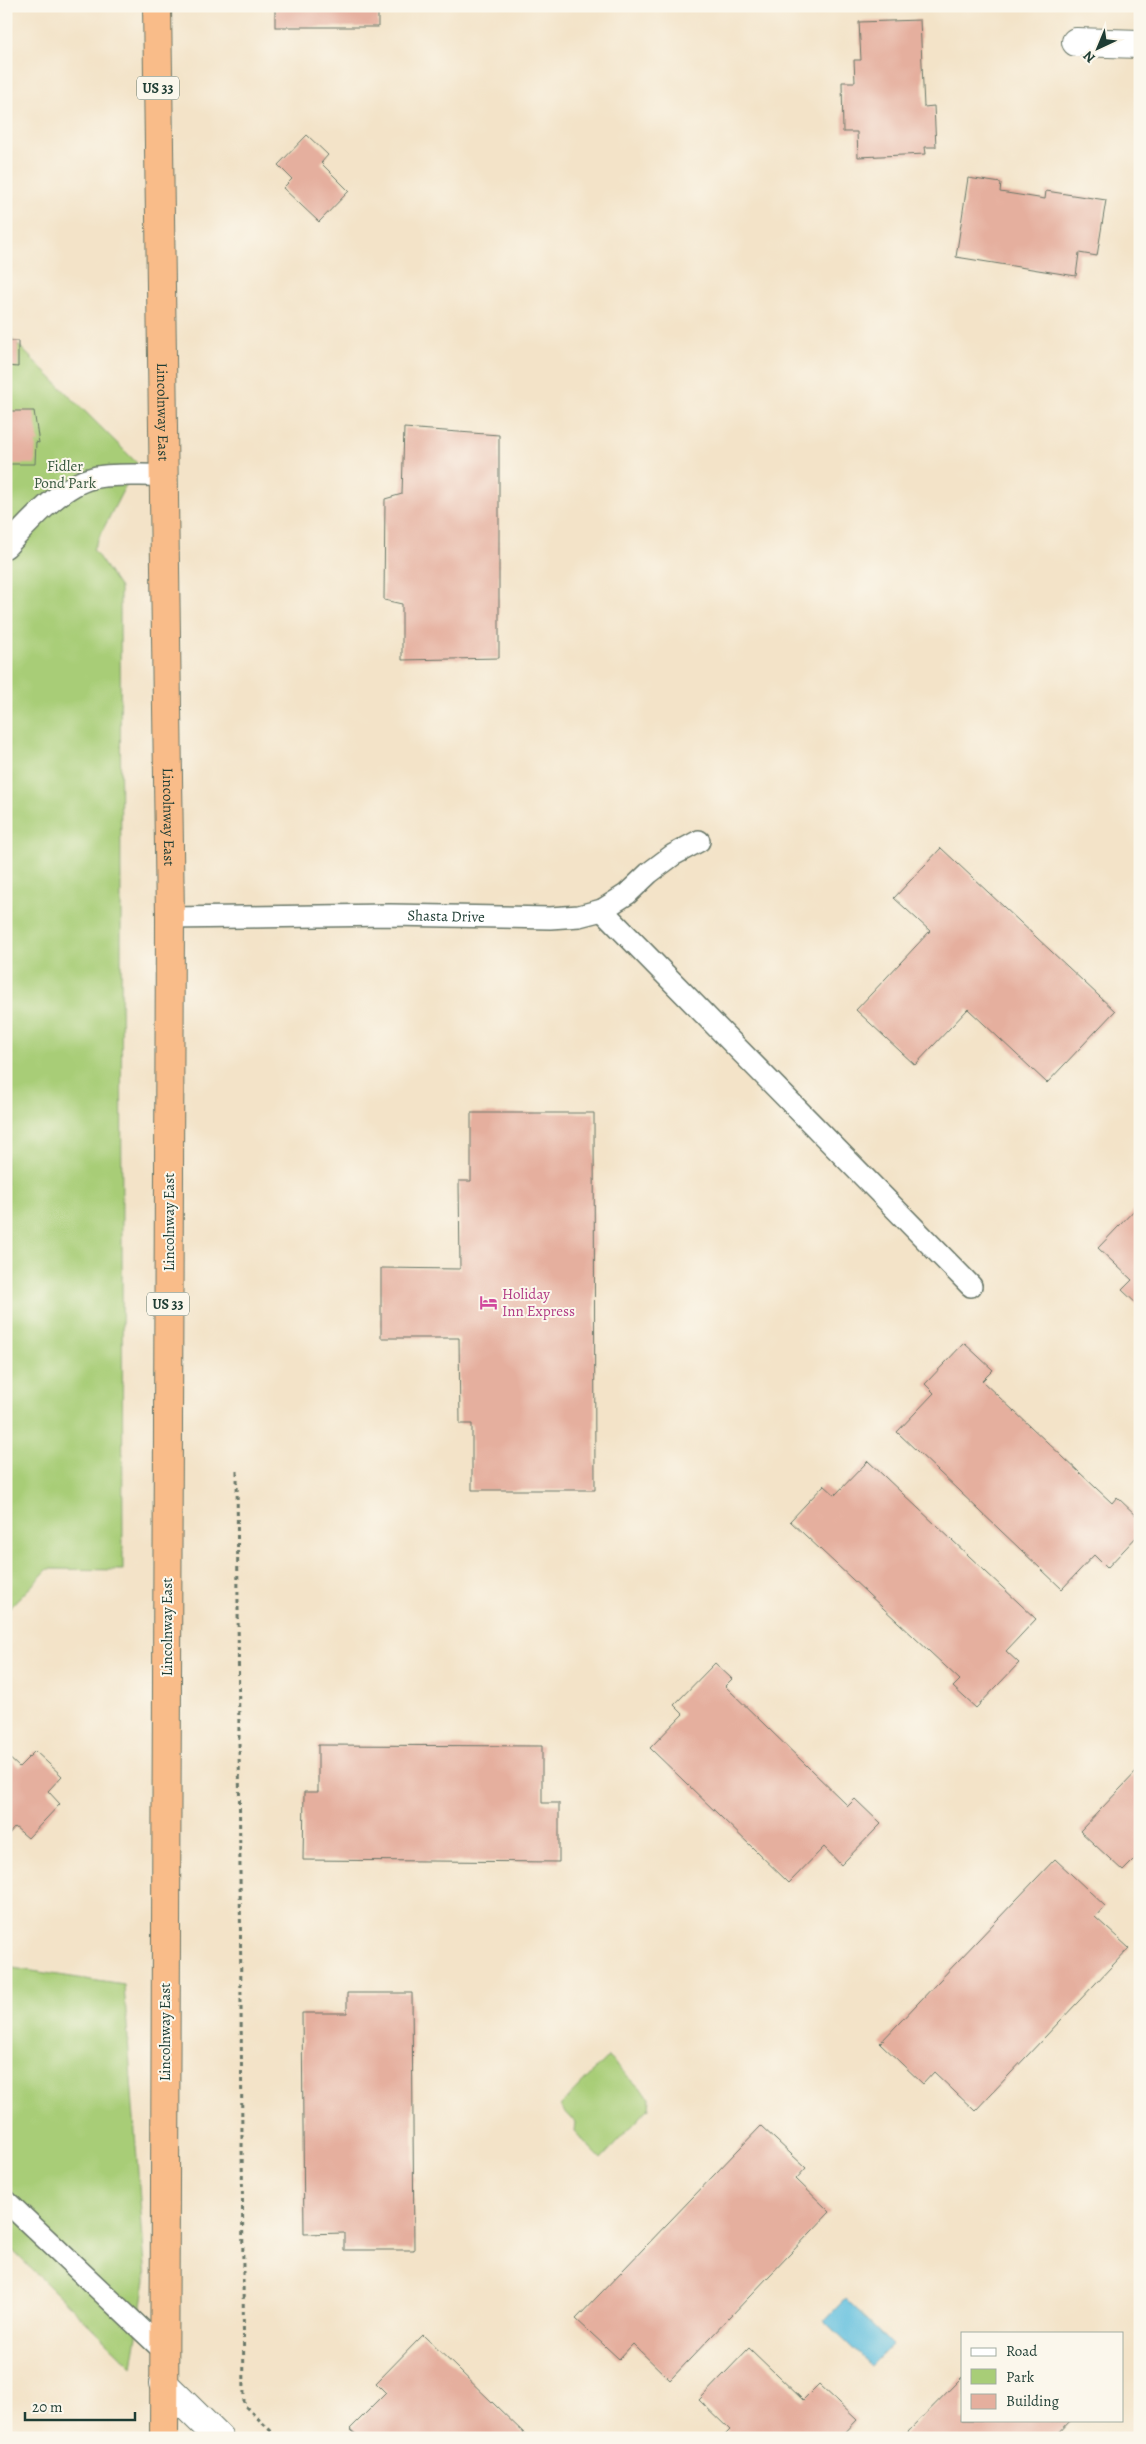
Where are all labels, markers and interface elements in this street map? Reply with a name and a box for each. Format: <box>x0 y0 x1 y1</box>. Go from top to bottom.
north arrow <box>1074 22 1124 72</box>
text: N <box>1079 47 1100 67</box>
road number: US 33 <box>137 76 179 100</box>
street label: Lincolnway East <box>152 363 173 461</box>
park label: Fidler Pond Park <box>34 456 97 493</box>
street label: Lincolnway East <box>158 767 179 866</box>
street label: Shasta Drive <box>407 905 485 927</box>
street label: Lincolnway East <box>159 1173 179 1271</box>
place label: Holiday Inn Express <box>502 1284 575 1321</box>
road number: US 33 <box>147 1292 189 1316</box>
hotel icon: Holiday Inn Express <box>478 1293 498 1313</box>
street label: Lincolnway East <box>157 1578 177 1676</box>
street label: Lincolnway East <box>155 1983 175 2081</box>
legend <box>961 2332 1124 2422</box>
text: Road <box>1006 2341 1038 2361</box>
text: Park <box>1006 2367 1035 2387</box>
scale bar <box>25 2389 135 2421</box>
text: Building <box>1006 2391 1059 2411</box>
text: 20 m <box>32 2397 63 2417</box>

